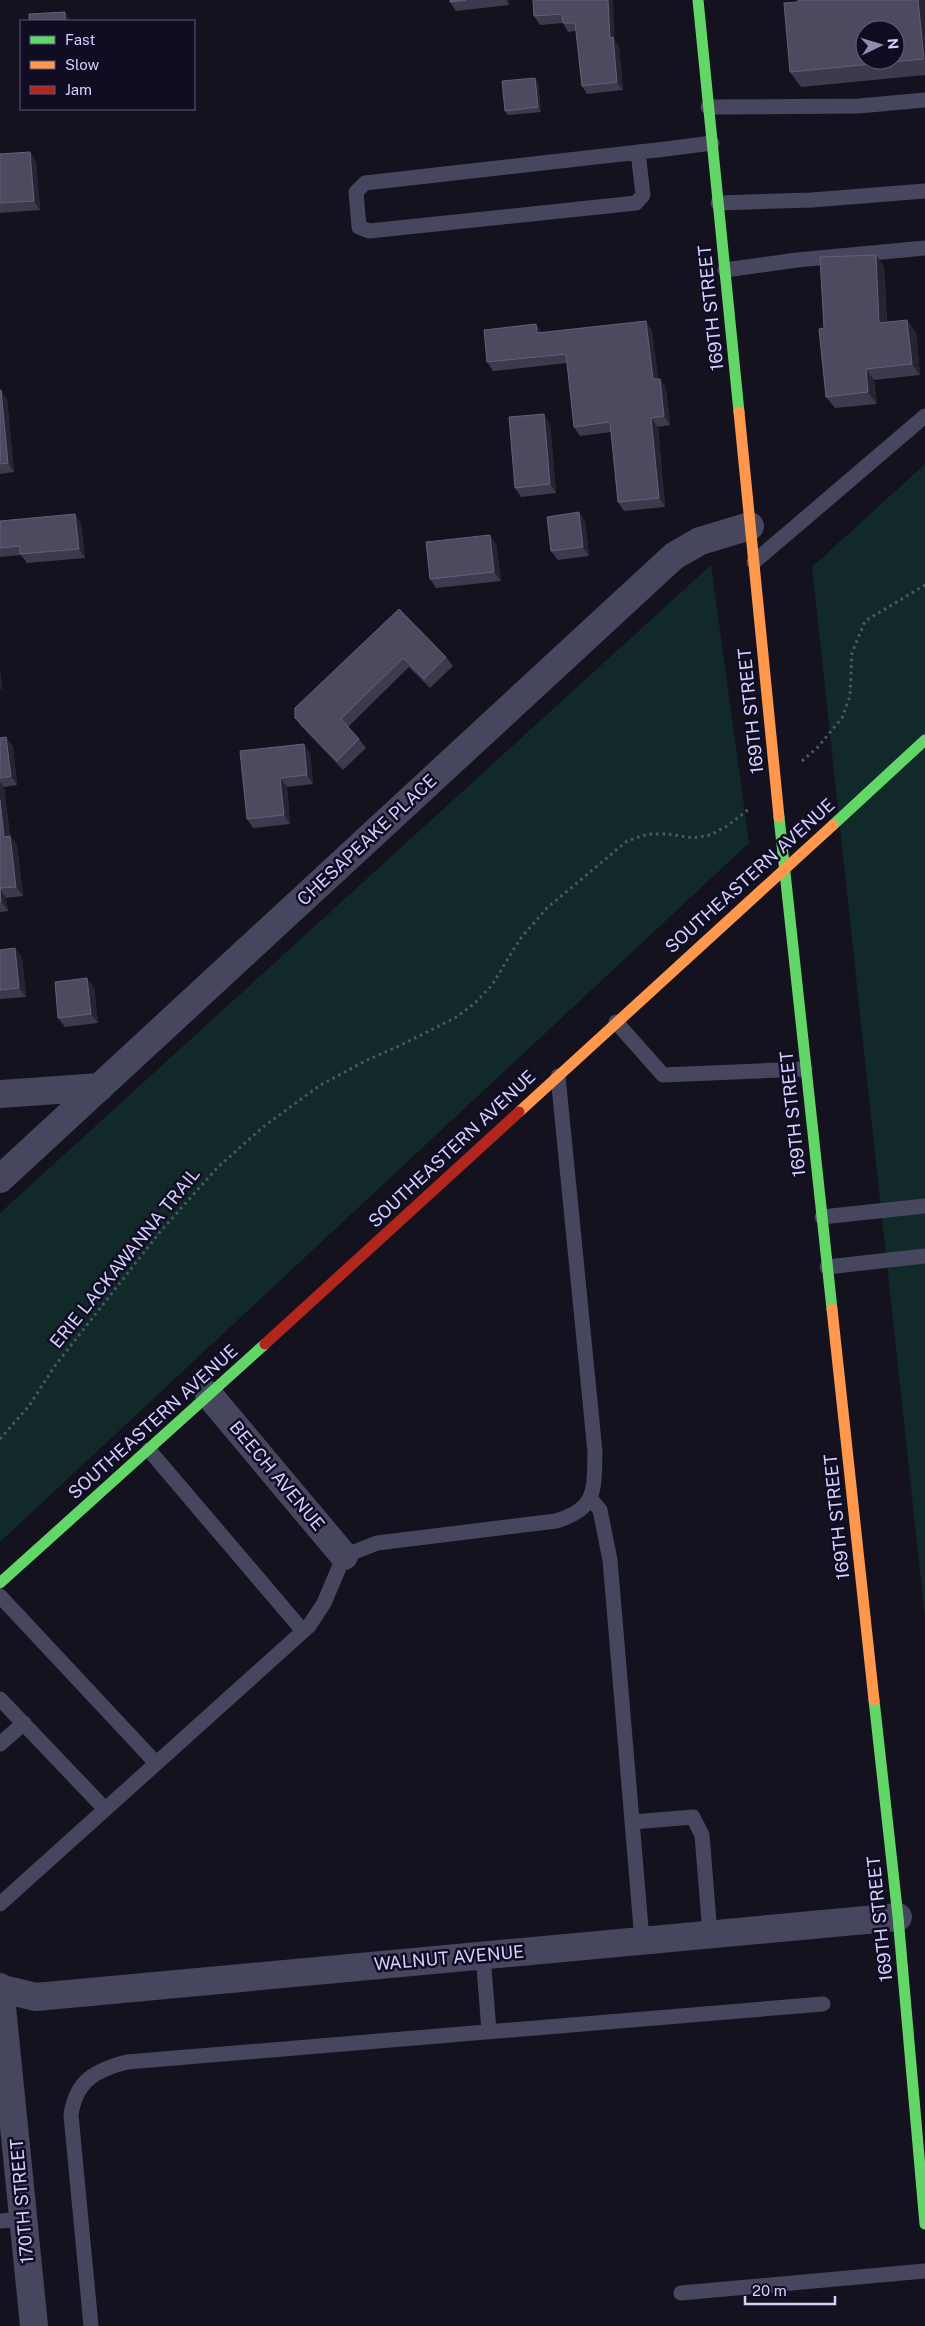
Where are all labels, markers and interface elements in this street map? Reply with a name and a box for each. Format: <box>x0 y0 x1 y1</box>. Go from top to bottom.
legend <box>20 20 195 110</box>
north arrow <box>855 20 905 70</box>
text: Fast <box>65 31 95 48</box>
text: N <box>885 38 901 50</box>
text: Slow <box>65 56 100 73</box>
text: Jam <box>65 81 92 98</box>
street label: 169TH STREET <box>693 244 728 372</box>
street label: 169TH STREET <box>733 647 768 775</box>
street label: CHESAPEAKE PLACE <box>293 770 441 910</box>
street label: SOUTHEASTERN AVENUE <box>661 794 839 957</box>
street label: 169TH STREET <box>775 1050 810 1178</box>
street label: SOUTHEASTERN AVENUE <box>364 1066 540 1232</box>
street label: ERIE LACKAWANNA TRAIL <box>45 1163 204 1352</box>
street label: SOUTHEASTERN AVENUE <box>64 1340 242 1503</box>
street label: BEECH AVENUE <box>225 1417 329 1535</box>
street label: 169TH STREET <box>819 1453 854 1581</box>
street label: 169TH STREET <box>862 1855 897 1983</box>
street label: WALNUT AVENUE <box>373 1940 525 1975</box>
street label: 170TH STREET <box>6 2137 37 2265</box>
scale bar <box>745 2274 835 2306</box>
text: 20 m <box>752 2282 787 2299</box>

